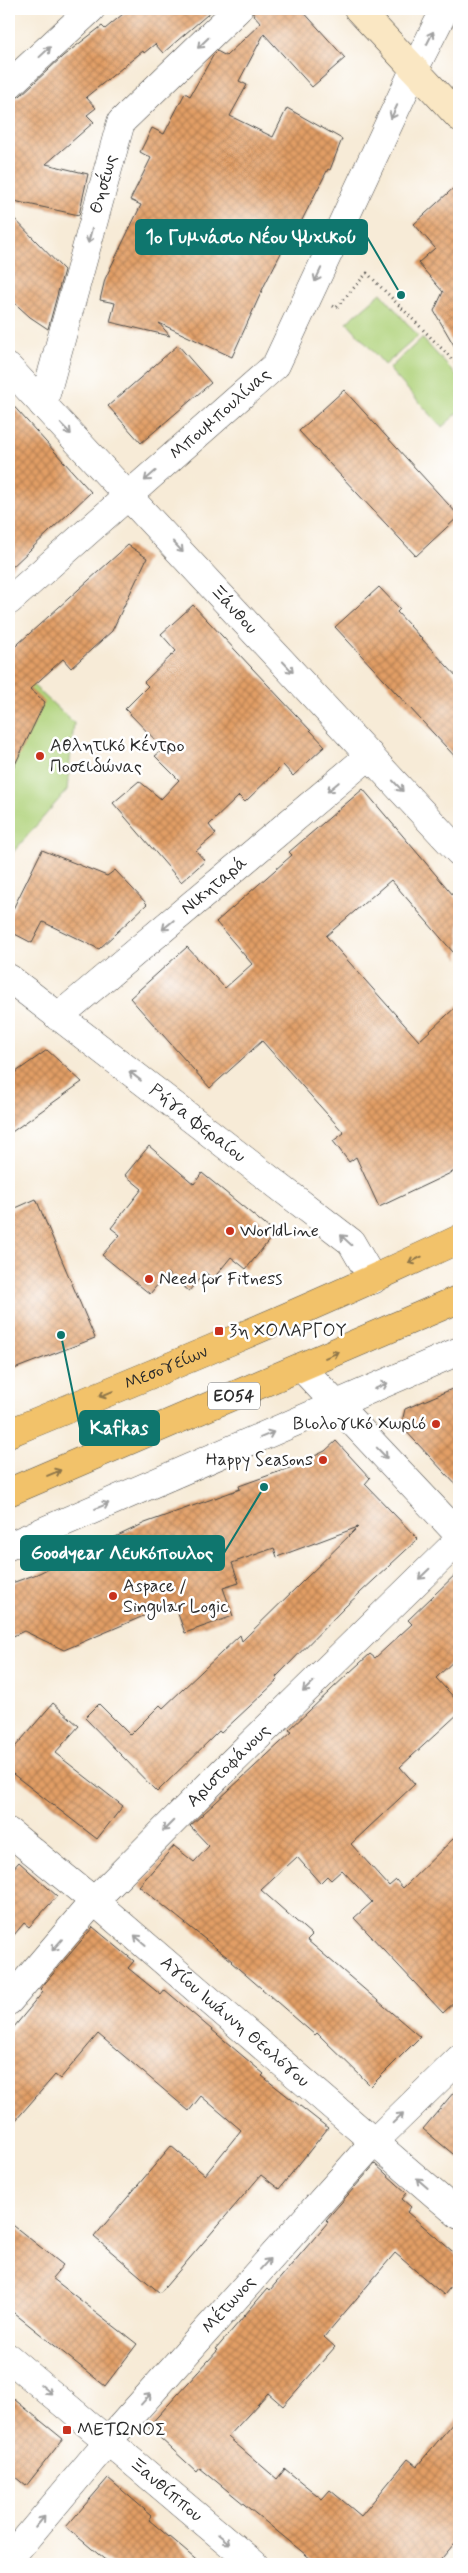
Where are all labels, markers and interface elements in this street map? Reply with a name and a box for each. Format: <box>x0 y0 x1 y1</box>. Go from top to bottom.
one-way arrow <box>426 31 435 46</box>
one-way arrow <box>197 37 209 49</box>
one-way arrow <box>38 46 51 58</box>
one-way arrow <box>389 104 399 119</box>
street label: Θησέως <box>84 152 123 217</box>
callout: 1ο Γυμνάσιο Νέου Ψυχικού <box>136 220 367 254</box>
text: 1ο Γυμνάσιο Νέου Ψυχικού <box>146 225 356 250</box>
one-way arrow <box>84 228 94 244</box>
one-way arrow <box>312 267 322 282</box>
street label: Μπουμπουλίνας <box>165 363 276 466</box>
one-way arrow <box>60 423 72 435</box>
one-way arrow <box>143 470 156 482</box>
one-way arrow <box>172 541 184 554</box>
street label: Ξάνθου <box>205 580 263 640</box>
one-way arrow <box>282 660 294 673</box>
place label: Αθλητικό Κέντρο Ποσειδώνας <box>50 733 185 779</box>
marker: Αθλητικό Κέντρο Ποσειδώνας <box>34 750 46 762</box>
one-way arrow <box>392 780 404 792</box>
one-way arrow <box>326 781 339 792</box>
street label: Νικηταρά <box>176 851 253 921</box>
one-way arrow <box>162 919 175 930</box>
one-way arrow <box>128 1071 142 1081</box>
street label: Ρήγα Φεραίου <box>144 1078 251 1168</box>
place label: WorldLine <box>240 1219 319 1243</box>
marker: WorldLine <box>224 1225 236 1237</box>
one-way arrow <box>340 1234 353 1245</box>
one-way arrow <box>408 1255 423 1265</box>
place label: Need for Fitness <box>159 1267 282 1293</box>
marker: Need for Fitness <box>143 1273 155 1285</box>
place label: 3η ΧΟΛΑΡΓΟΥ <box>229 1319 347 1343</box>
marker: 3η ΧΟΛΑΡΓΟΥ <box>213 1325 225 1337</box>
street label: Μεσογείων <box>121 1340 212 1396</box>
one-way arrow <box>324 1349 339 1359</box>
one-way arrow <box>373 1380 388 1390</box>
road number: ΕΟ54 <box>208 1382 260 1410</box>
one-way arrow <box>98 1390 113 1399</box>
callout: Kafkas <box>80 1411 159 1445</box>
place label: Βιολογικό Χωριό <box>293 1412 426 1436</box>
text: Kafkas <box>90 1416 149 1441</box>
marker: Βιολογικό Χωριό <box>430 1418 442 1430</box>
one-way arrow <box>259 1430 274 1439</box>
one-way arrow <box>376 1447 388 1460</box>
place label: Happy Seasons <box>206 1448 313 1472</box>
marker: Happy Seasons <box>317 1454 329 1466</box>
one-way arrow <box>46 1467 61 1477</box>
one-way arrow <box>94 1501 109 1510</box>
callout: Goodyear Λευκόπουλος <box>21 1536 224 1570</box>
text: Goodyear Λευκόπουλος <box>31 1541 214 1566</box>
one-way arrow <box>418 1568 431 1580</box>
place label: Aspace / Singular Logic <box>123 1574 228 1620</box>
marker: Aspace / Singular Logic <box>107 1590 119 1602</box>
one-way arrow <box>302 1681 315 1693</box>
street label: Αριστοφάνους <box>182 1719 276 1813</box>
one-way arrow <box>162 1820 174 1833</box>
one-way arrow <box>134 1935 147 1946</box>
one-way arrow <box>51 1938 63 1951</box>
street label: Αγίου Ιωάννη Θεολόγου <box>155 1951 314 2093</box>
one-way arrow <box>392 2112 405 2124</box>
one-way arrow <box>416 2177 429 2189</box>
one-way arrow <box>260 2258 271 2271</box>
street label: Μέτωνος <box>197 2271 261 2339</box>
one-way arrow <box>39 2384 52 2395</box>
one-way arrow <box>140 2392 152 2405</box>
place label: ΜΕΤΩΝΟΣ <box>77 2418 166 2442</box>
marker: ΜΕΤΩΝΟΣ <box>61 2424 73 2436</box>
street label: Ξανθίππου <box>124 2452 208 2528</box>
one-way arrow <box>34 2516 45 2529</box>
one-way arrow <box>217 2533 230 2544</box>

